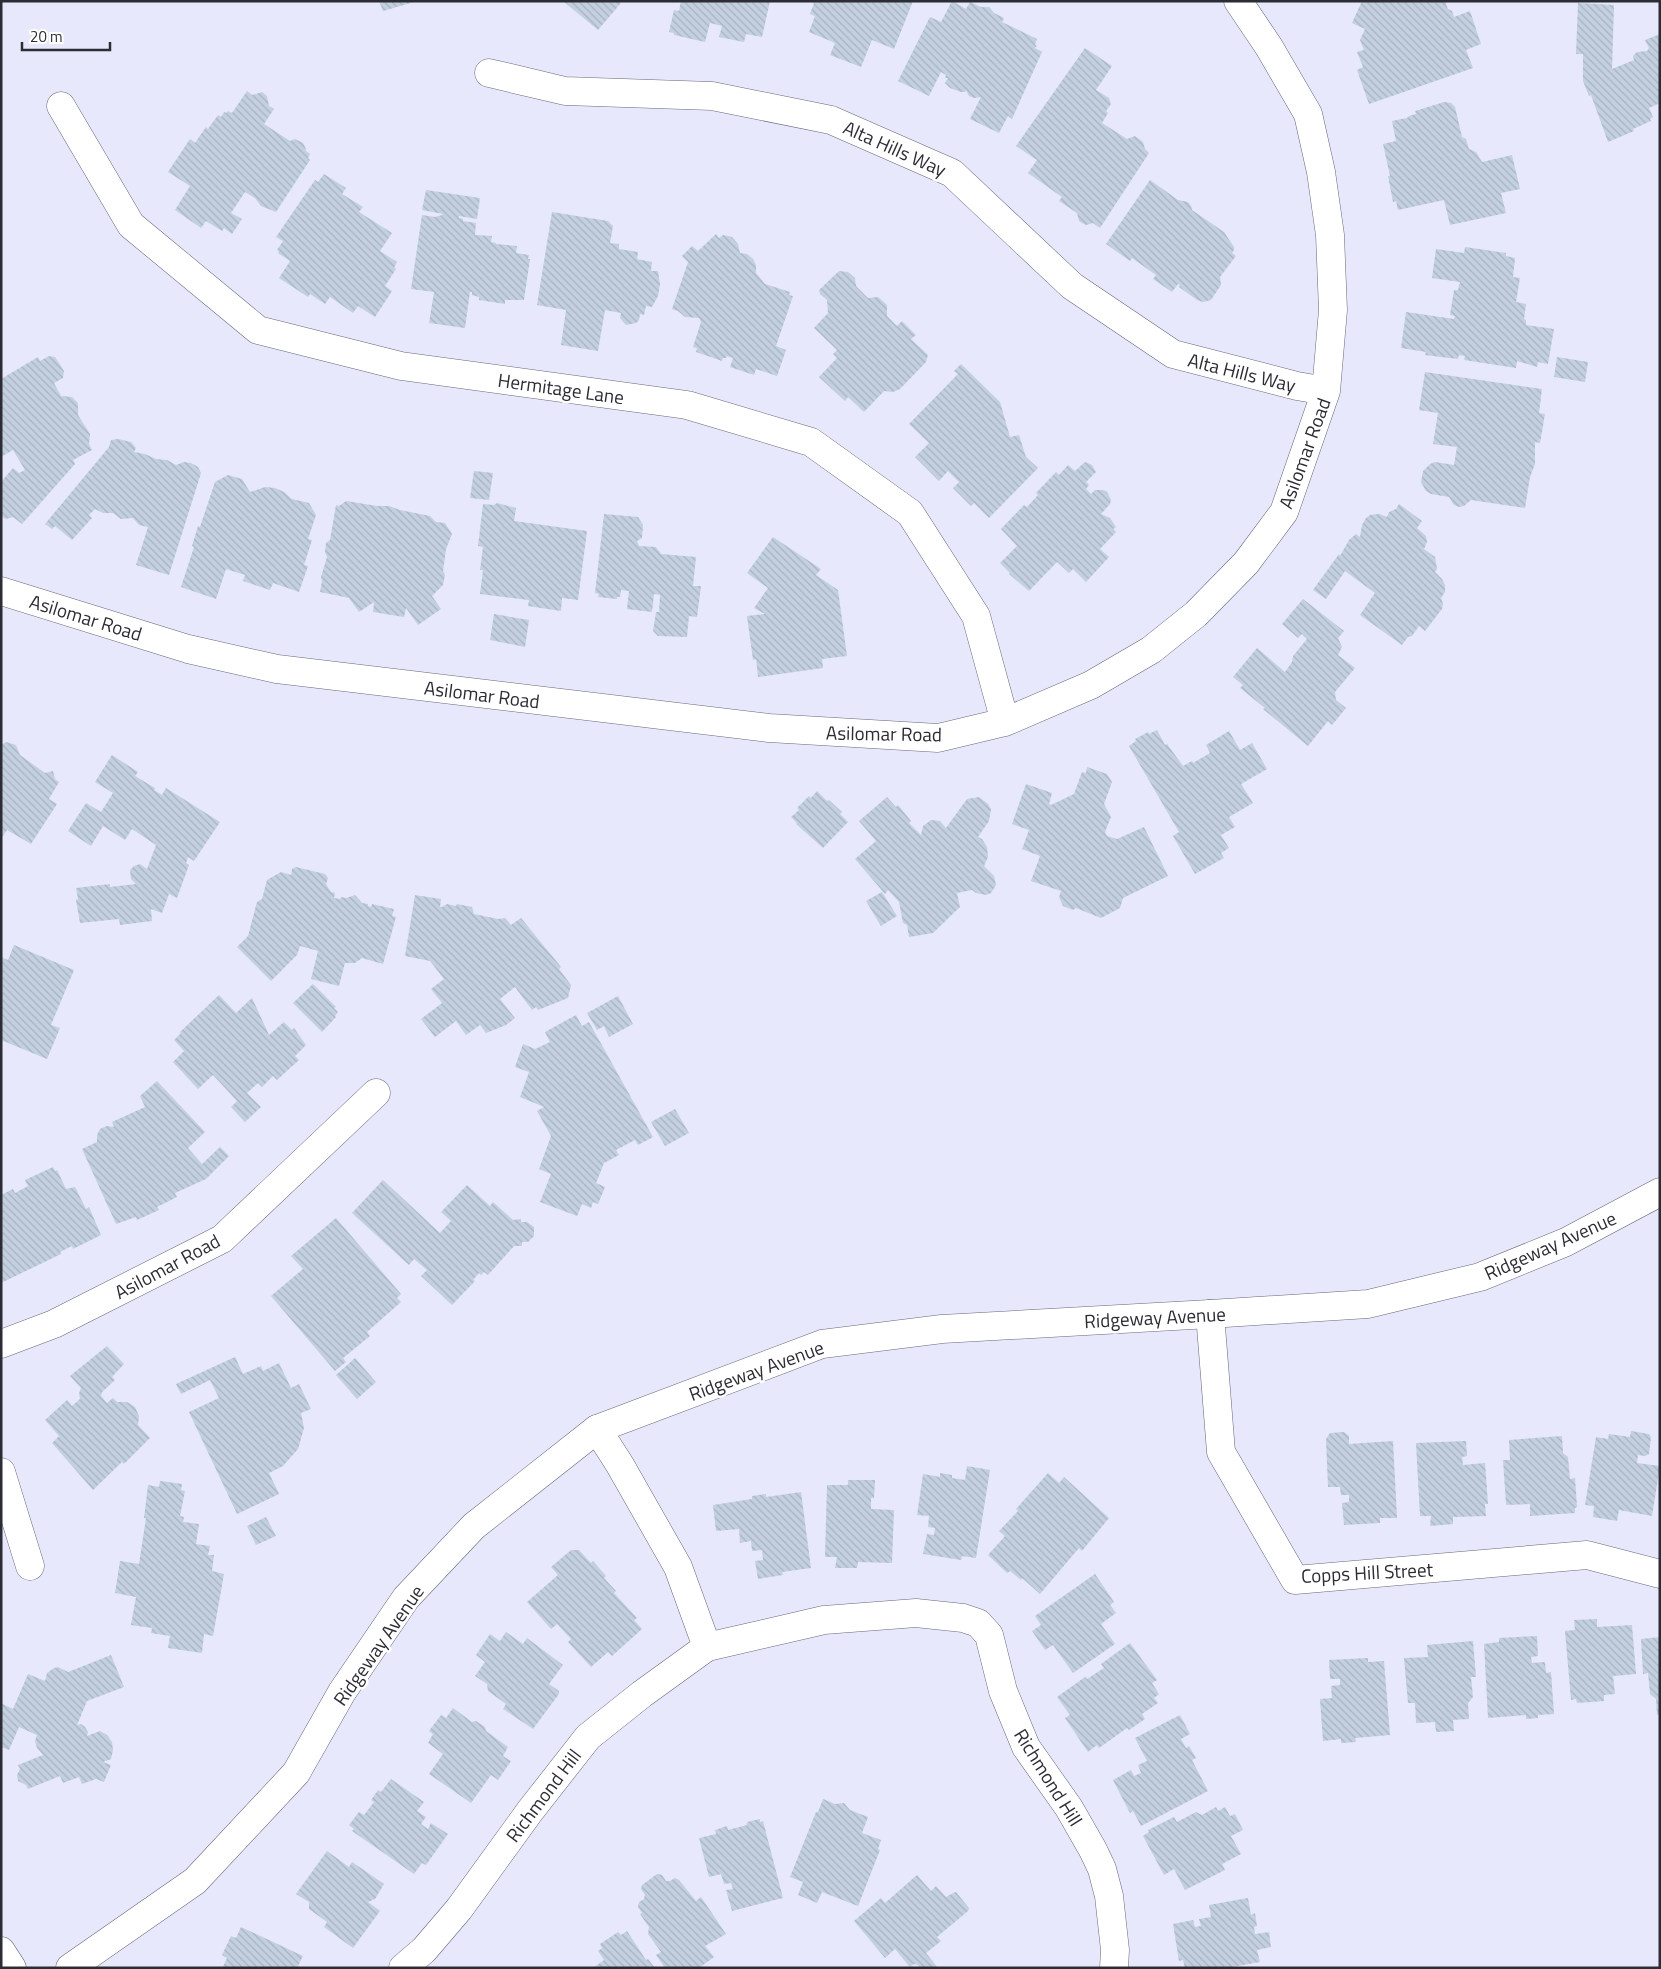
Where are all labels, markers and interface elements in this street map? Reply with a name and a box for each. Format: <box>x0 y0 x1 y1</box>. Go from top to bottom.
scale bar <box>22 20 110 52</box>
text: 20 m <box>30 25 63 48</box>
street label: Alta Hills Way <box>839 112 951 184</box>
street label: Alta Hills Way <box>1185 345 1299 399</box>
street label: Hermitage Lane <box>496 365 626 411</box>
street label: Asilomar Road <box>1271 394 1337 512</box>
street label: Asilomar Road <box>26 586 146 648</box>
street label: Asilomar Road <box>423 673 541 715</box>
street label: Asilomar Road <box>826 717 942 749</box>
street label: Ridgeway Avenue <box>1479 1203 1621 1287</box>
street label: Asilomar Road <box>109 1226 225 1306</box>
street label: Ridgeway Avenue <box>1083 1299 1227 1335</box>
street label: Ridgeway Avenue <box>684 1332 828 1408</box>
street label: Copps Hill Street <box>1300 1554 1434 1590</box>
street label: Ridgeway Avenue <box>325 1579 431 1711</box>
street label: Richmond Hill <box>1007 1722 1091 1832</box>
street label: Richmond Hill <box>498 1742 588 1848</box>

